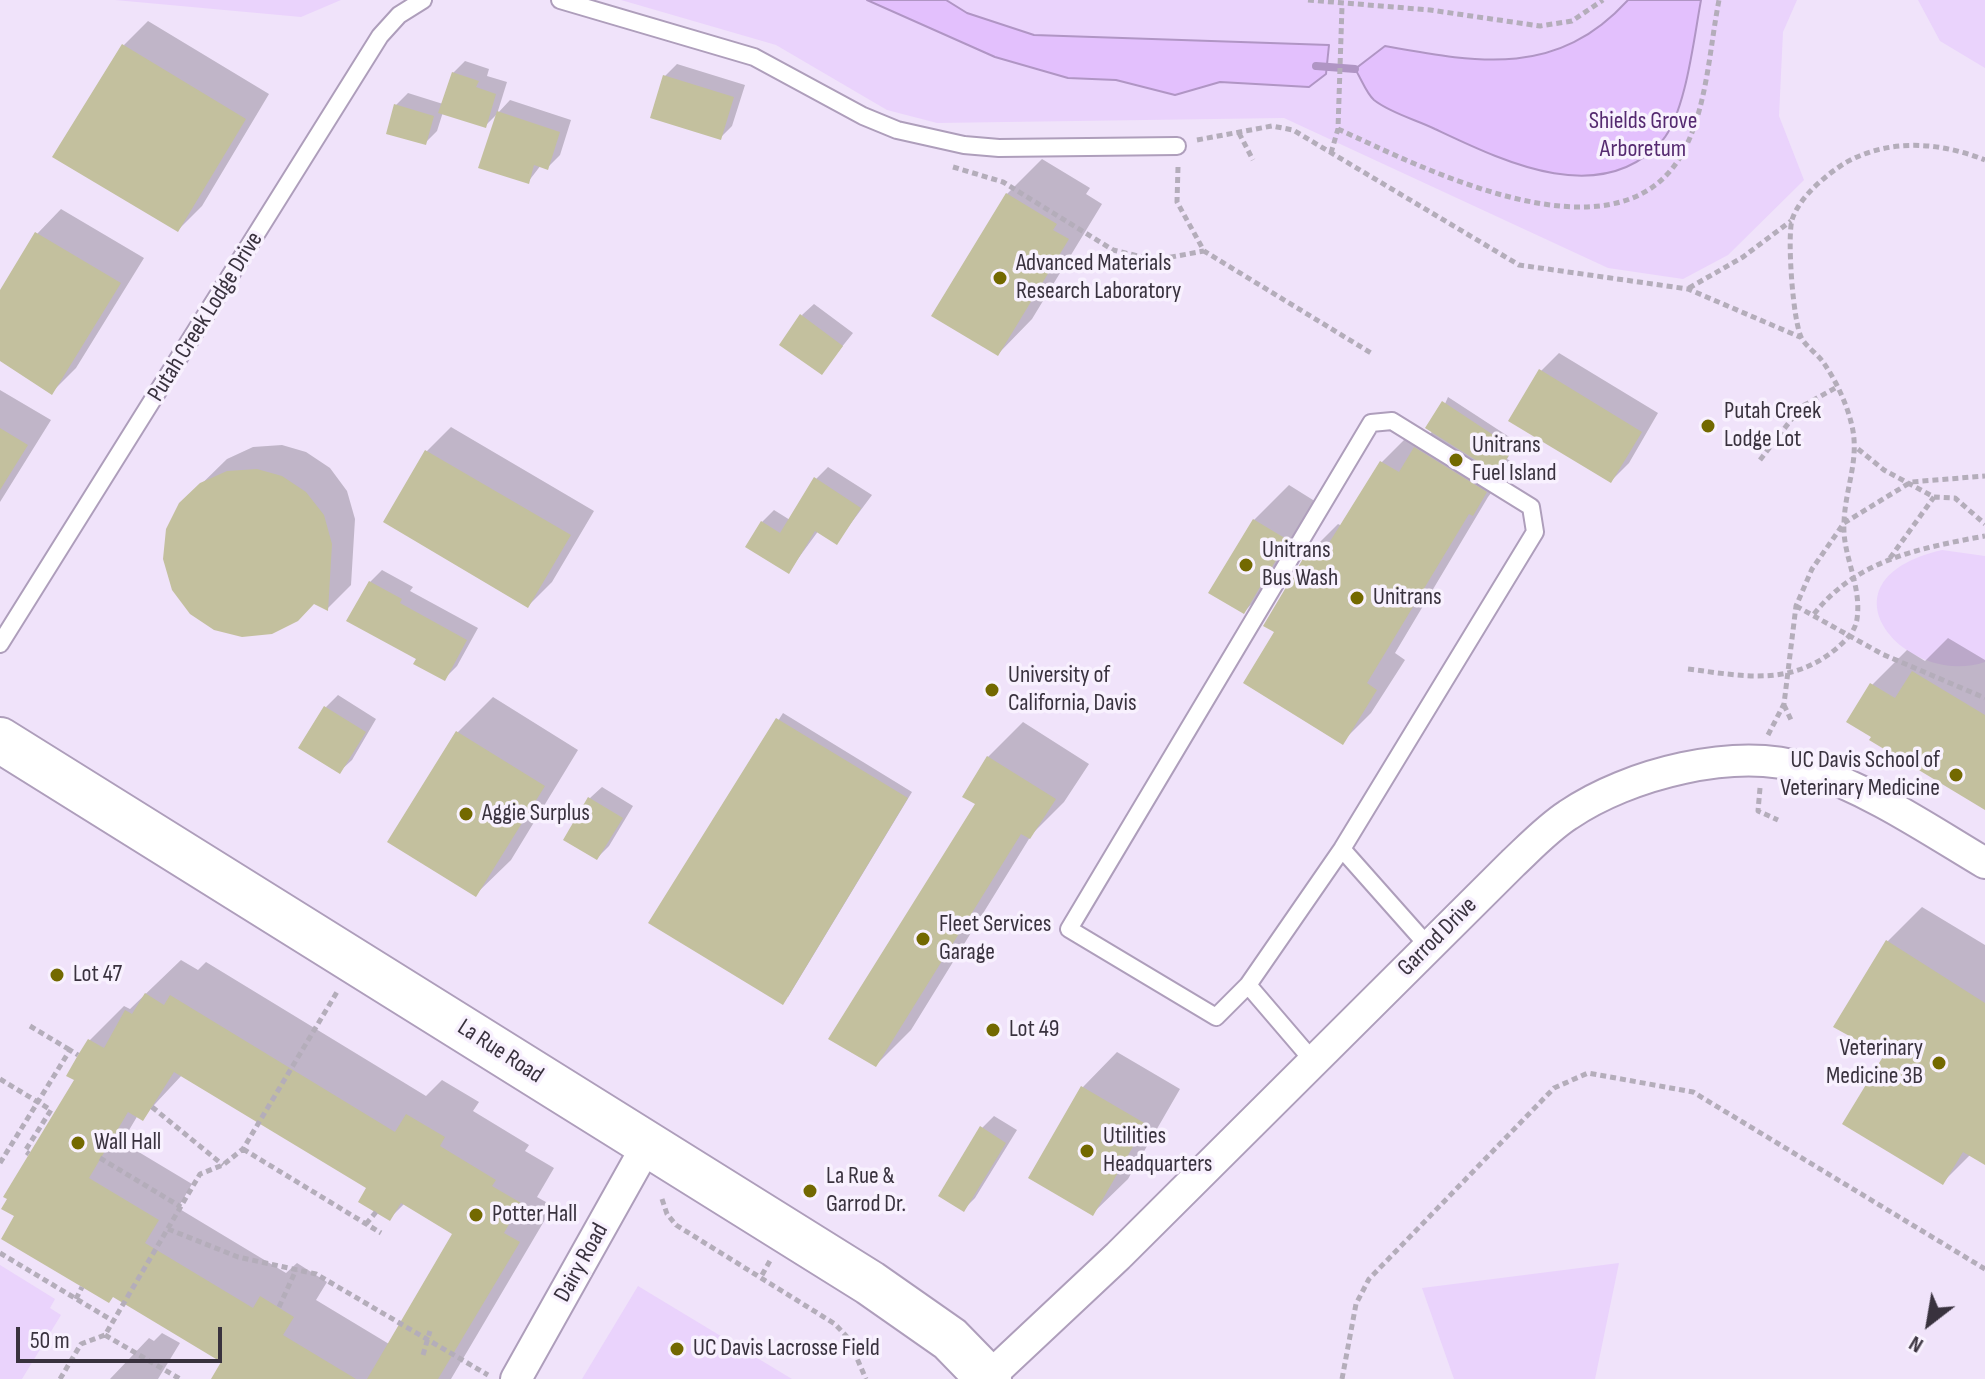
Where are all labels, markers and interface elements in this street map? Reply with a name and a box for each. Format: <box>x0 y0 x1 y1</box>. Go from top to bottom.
park label: Shields Grove Arboretum <box>1589 108 1697 164</box>
street label: Putah Creek Lodge Drive <box>142 227 270 407</box>
place label: Advanced Materials Research Laboratory <box>1016 250 1181 306</box>
marker: Advanced Materials Research Laboratory <box>991 269 1009 287</box>
place label: Putah Creek Lodge Lot <box>1724 398 1821 454</box>
marker: Putah Creek Lodge Lot <box>1699 417 1717 435</box>
place label: Unitrans Fuel Island <box>1472 432 1556 488</box>
marker: Unitrans Fuel Island <box>1447 451 1465 469</box>
place label: Unitrans Bus Wash <box>1262 537 1338 593</box>
marker: Unitrans Bus Wash <box>1237 556 1255 574</box>
place label: Unitrans <box>1373 584 1442 612</box>
marker: Unitrans <box>1348 589 1366 607</box>
place label: University of California, Davis <box>1008 662 1137 718</box>
marker: University of California, Davis <box>983 681 1001 699</box>
place label: UC Davis School of Veterinary Medicine <box>1780 747 1940 803</box>
marker: UC Davis School of Veterinary Medicine <box>1947 766 1965 784</box>
place label: Aggie Surplus <box>482 800 590 828</box>
marker: Aggie Surplus <box>457 805 475 823</box>
street label: Garrod Drive <box>1392 891 1484 983</box>
place label: Fleet Services Garage <box>939 911 1051 967</box>
marker: Fleet Services Garage <box>914 930 932 948</box>
place label: Lot 47 <box>73 961 122 989</box>
marker: Lot 47 <box>48 966 66 984</box>
street label: La Rue Road <box>452 1014 548 1090</box>
place label: Lot 49 <box>1009 1016 1059 1044</box>
marker: Lot 49 <box>984 1021 1002 1039</box>
place label: Veterinary Medicine 3B <box>1826 1035 1923 1091</box>
marker: Veterinary Medicine 3B <box>1930 1054 1948 1072</box>
place label: Utilities Headquarters <box>1103 1123 1212 1179</box>
place label: Wall Hall <box>94 1129 161 1157</box>
marker: Wall Hall <box>69 1134 87 1152</box>
marker: Utilities Headquarters <box>1078 1142 1096 1160</box>
place label: La Rue & Garrod Dr. <box>826 1163 906 1219</box>
marker: La Rue & Garrod Dr. <box>801 1182 819 1200</box>
place label: Potter Hall <box>492 1201 577 1229</box>
marker: Potter Hall <box>467 1206 485 1224</box>
street label: Dairy Road <box>549 1219 615 1307</box>
north arrow <box>1889 1283 1969 1363</box>
scale bar <box>20 1311 226 1361</box>
text: 50 m <box>30 1326 70 1355</box>
text: N <box>1904 1329 1928 1359</box>
place label: UC Davis Lacrosse Field <box>693 1335 880 1363</box>
marker: UC Davis Lacrosse Field <box>668 1340 686 1358</box>

